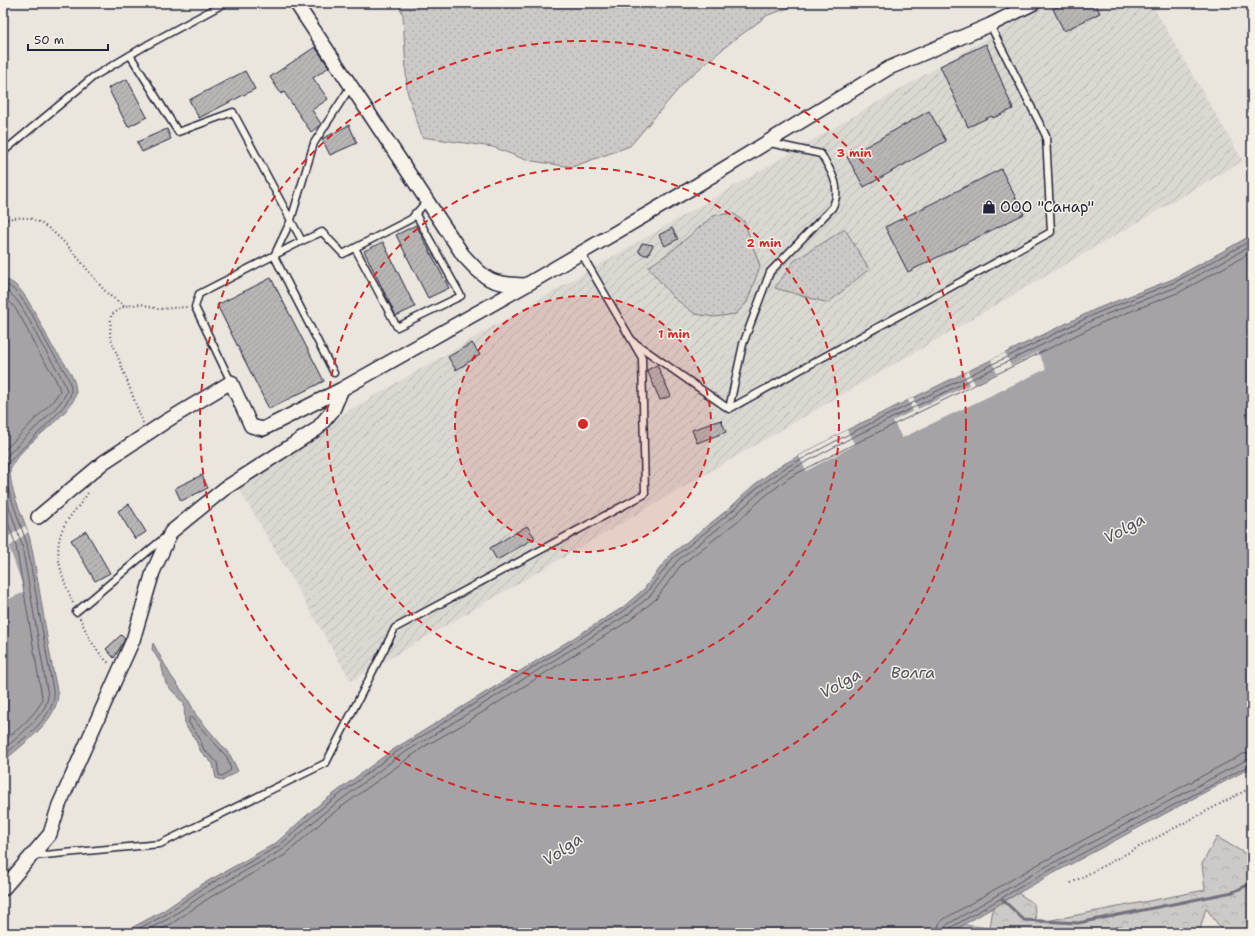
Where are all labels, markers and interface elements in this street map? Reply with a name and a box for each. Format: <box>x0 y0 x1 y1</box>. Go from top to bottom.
scale bar <box>28 26 108 52</box>
text: 50 m <box>34 32 64 48</box>
text: 3 min <box>837 145 872 161</box>
place label: ООО "Санар" <box>1000 197 1094 217</box>
shop icon: ООО "Санар" <box>981 199 997 215</box>
text: 2 min <box>747 235 782 251</box>
text: 1 min <box>658 326 690 342</box>
centre of rings <box>576 417 590 431</box>
water label: Volga <box>1100 509 1149 548</box>
water label: Волга <box>891 662 935 683</box>
water label: Volga <box>816 664 865 703</box>
water label: Volga <box>538 828 586 871</box>

